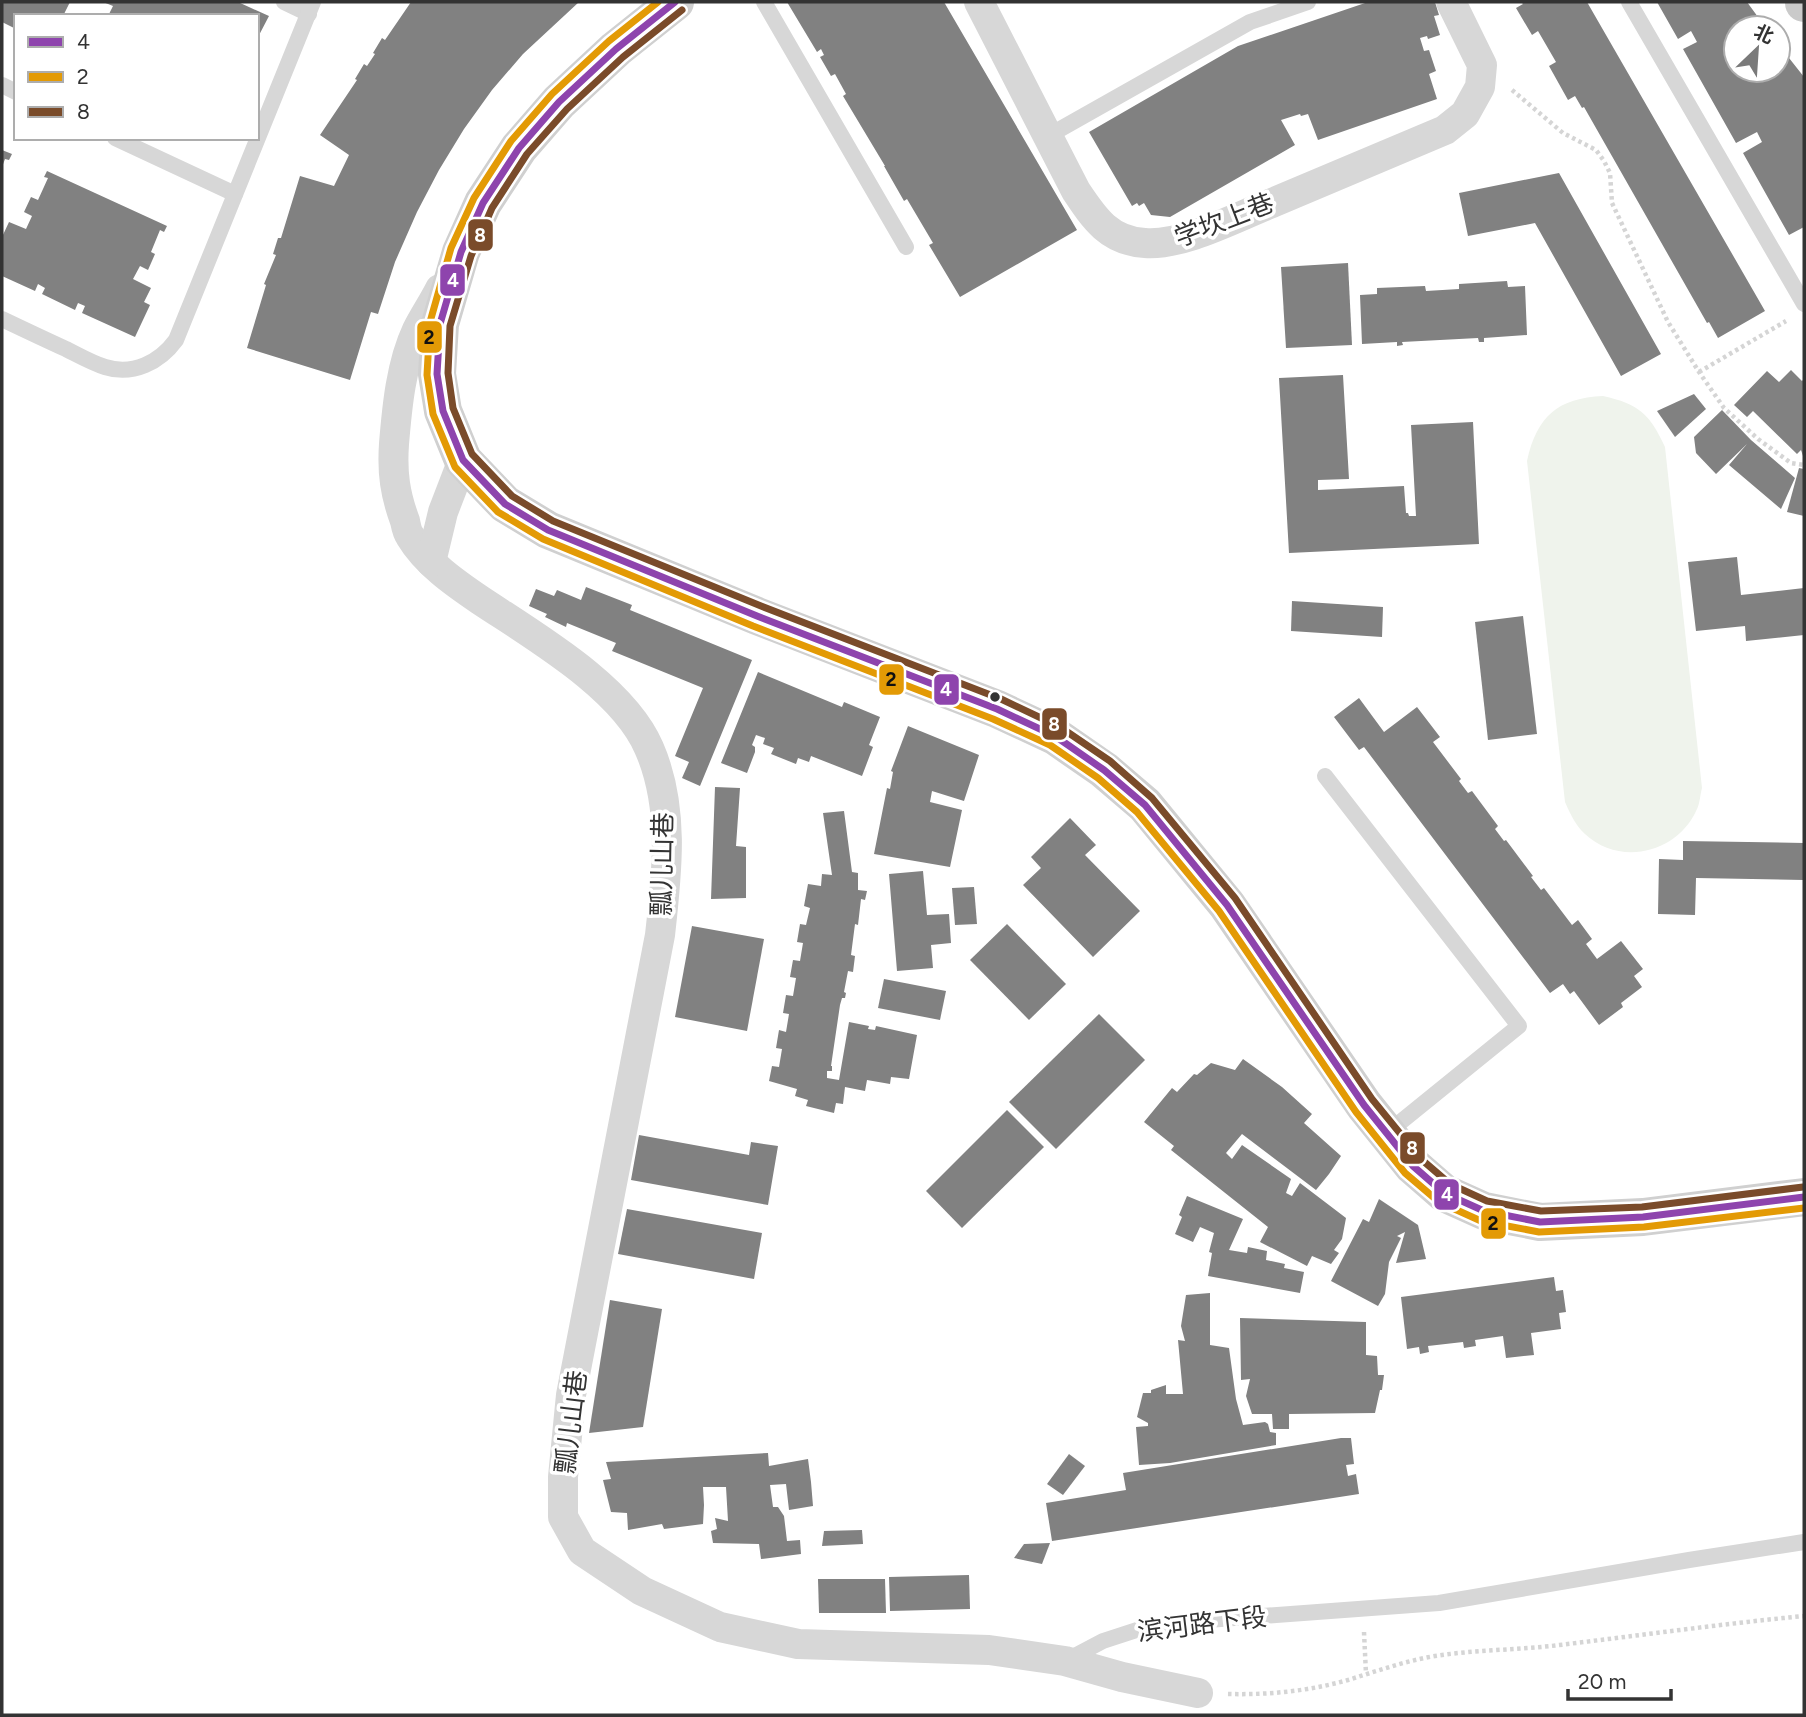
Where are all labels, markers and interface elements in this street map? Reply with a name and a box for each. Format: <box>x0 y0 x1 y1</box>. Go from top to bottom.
legend <box>14 14 259 140</box>
north arrow <box>1722 14 1792 84</box>
text: 北 <box>1750 20 1777 48</box>
text: 4 <box>77 29 90 54</box>
text: 2 <box>77 64 89 89</box>
text: 8 <box>77 99 90 124</box>
street label: 学坎上巷 <box>1170 186 1278 254</box>
line badge: 8 <box>467 218 494 252</box>
text: 8 <box>474 224 486 247</box>
line badge: 4 <box>439 263 466 297</box>
text: 4 <box>447 269 459 292</box>
line badge: 2 <box>416 320 443 354</box>
text: 2 <box>423 326 435 349</box>
line badge: 2 <box>878 663 905 696</box>
text: 2 <box>885 668 897 691</box>
line badge: 4 <box>933 673 960 706</box>
text: 4 <box>940 678 952 701</box>
unlabelled marker <box>988 690 1002 704</box>
line badge: 8 <box>1041 707 1068 741</box>
text: 8 <box>1048 713 1060 736</box>
street label: 瓢儿山巷 <box>645 812 679 916</box>
line badge: 8 <box>1399 1131 1426 1165</box>
text: 8 <box>1406 1137 1418 1160</box>
line badge: 4 <box>1433 1178 1460 1211</box>
text: 4 <box>1441 1183 1453 1206</box>
line badge: 2 <box>1480 1207 1507 1240</box>
text: 2 <box>1487 1212 1499 1235</box>
street label: 瓢儿山巷 <box>549 1368 593 1476</box>
street label: 滨河路下段 <box>1136 1600 1268 1648</box>
scale bar <box>1568 1658 1671 1702</box>
text: 20 m <box>1578 1669 1626 1694</box>

